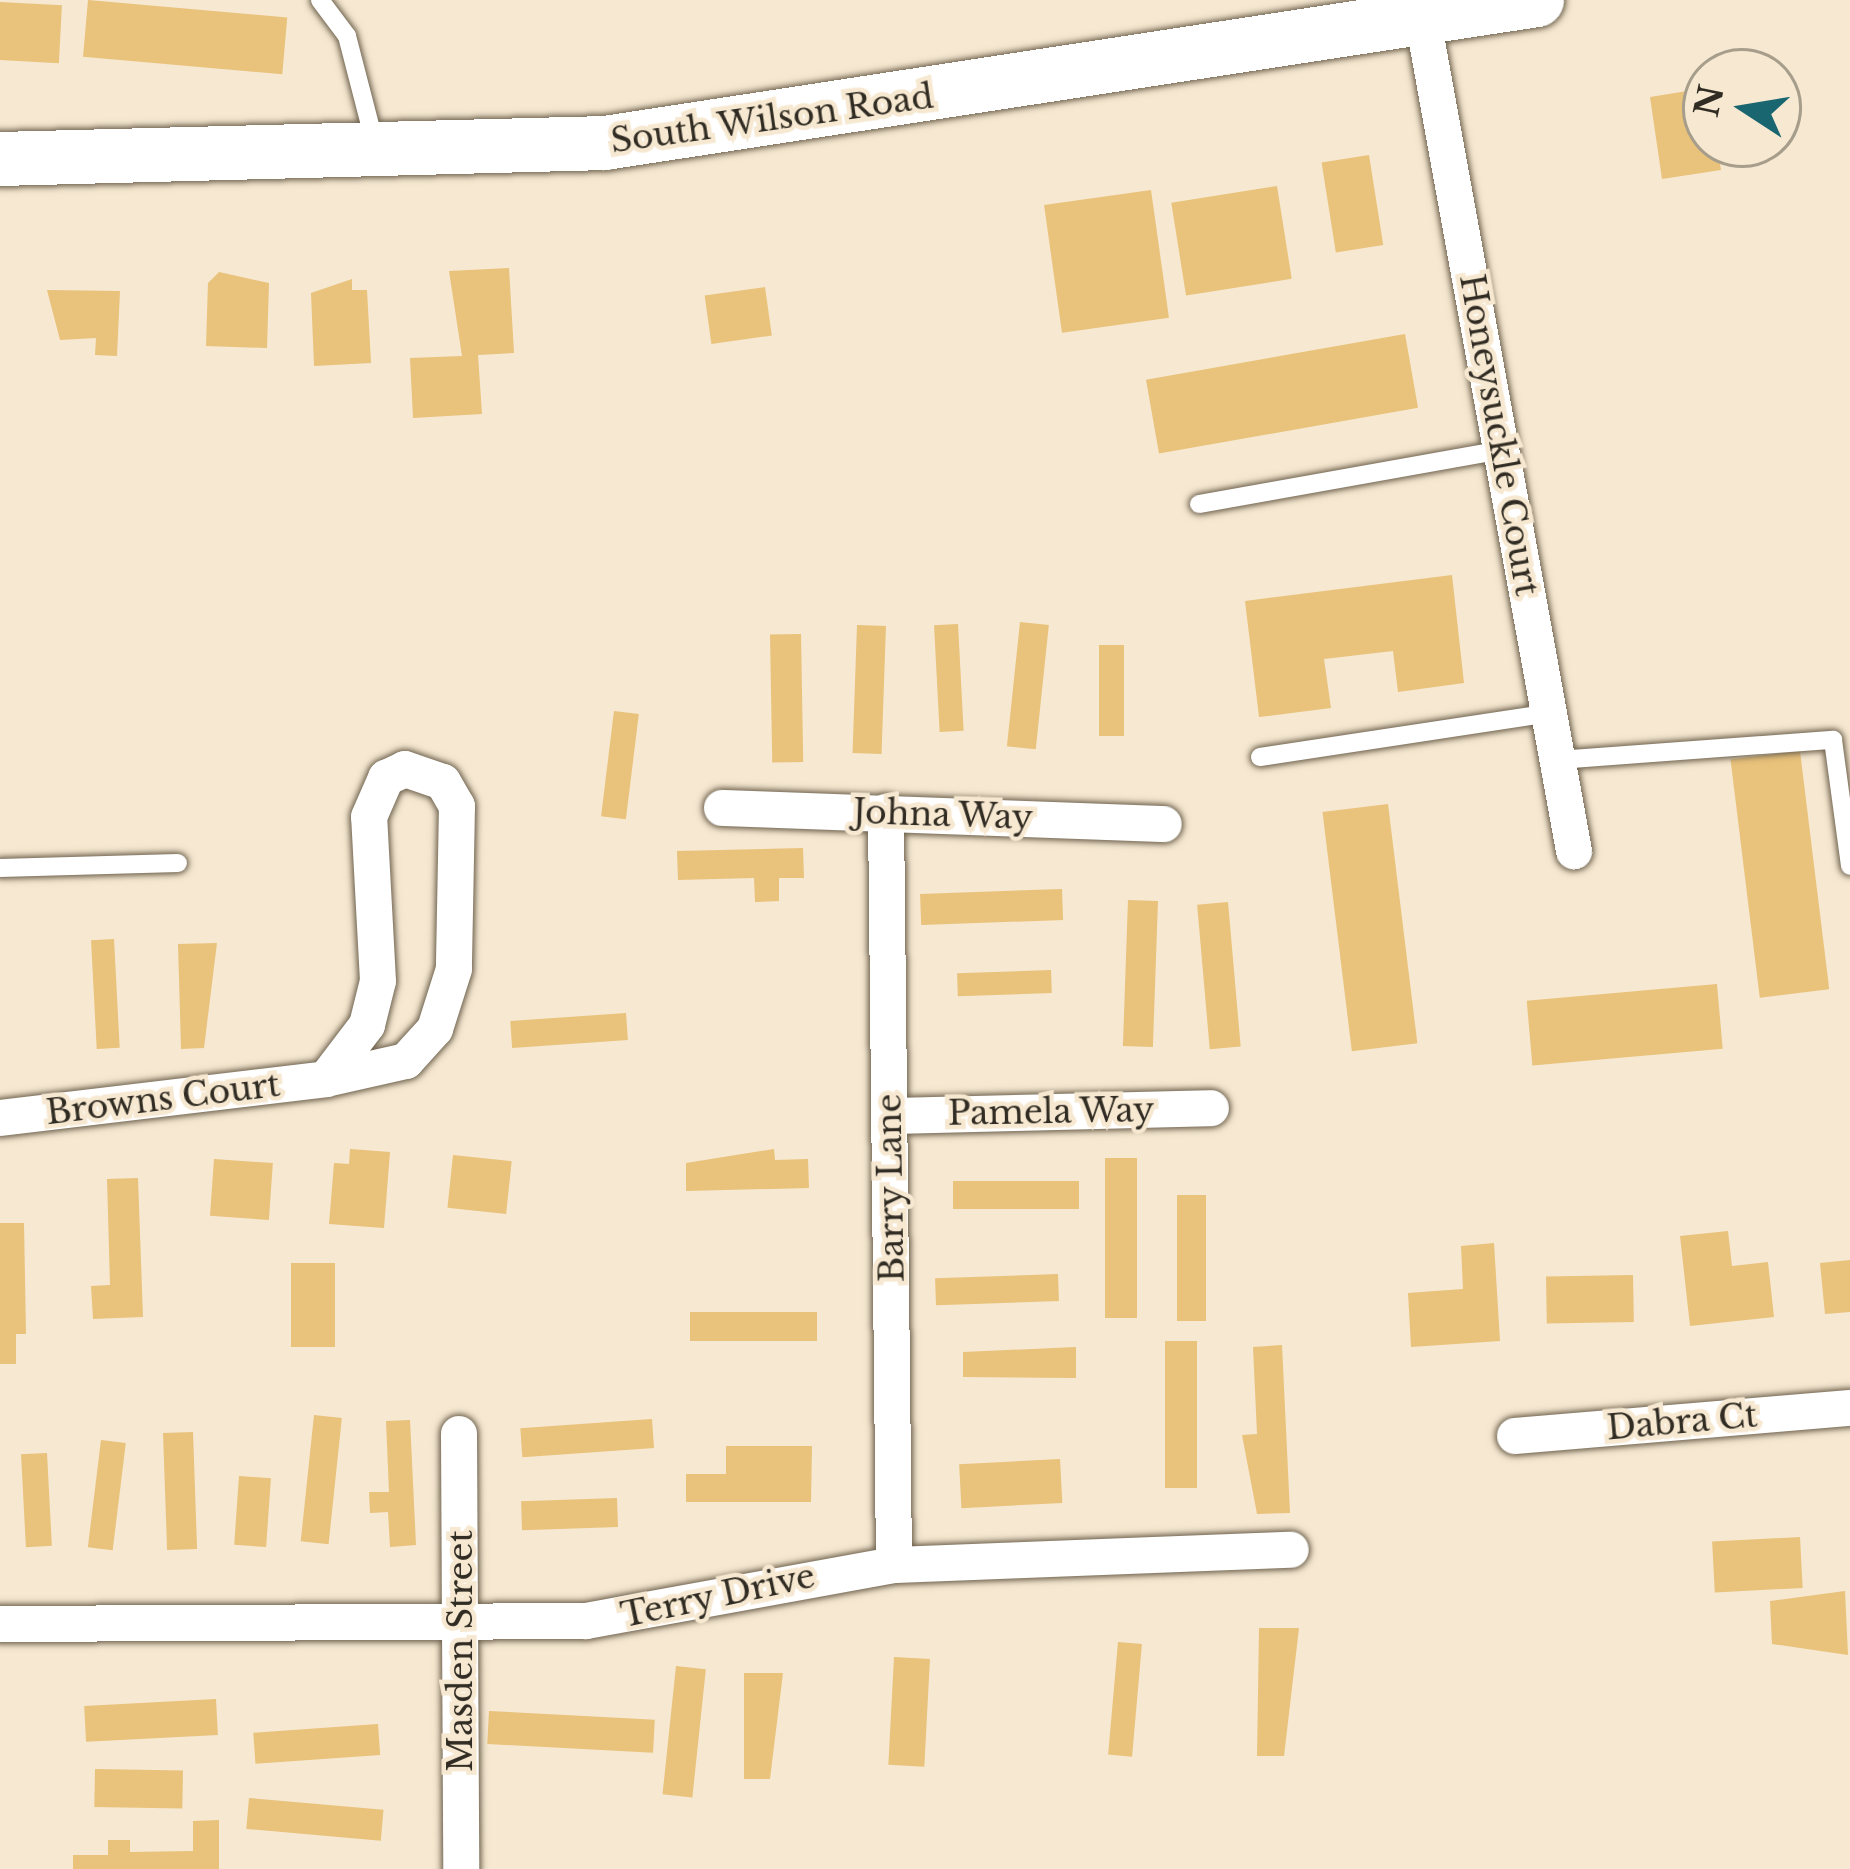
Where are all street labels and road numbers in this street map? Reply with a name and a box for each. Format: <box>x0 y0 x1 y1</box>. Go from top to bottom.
street label: South Wilson Road <box>607 77 937 161</box>
street label: Honeysuckle Court <box>1451 271 1547 599</box>
street label: Johna Way <box>852 792 1034 838</box>
street label: Browns Court <box>44 1065 282 1133</box>
street label: Pamela Way <box>947 1090 1155 1134</box>
street label: Barry Lane <box>870 1093 912 1283</box>
street label: Dabra Ct <box>1605 1396 1759 1448</box>
street label: Masden Street <box>441 1530 481 1772</box>
street label: Terry Drive <box>617 1556 819 1636</box>

